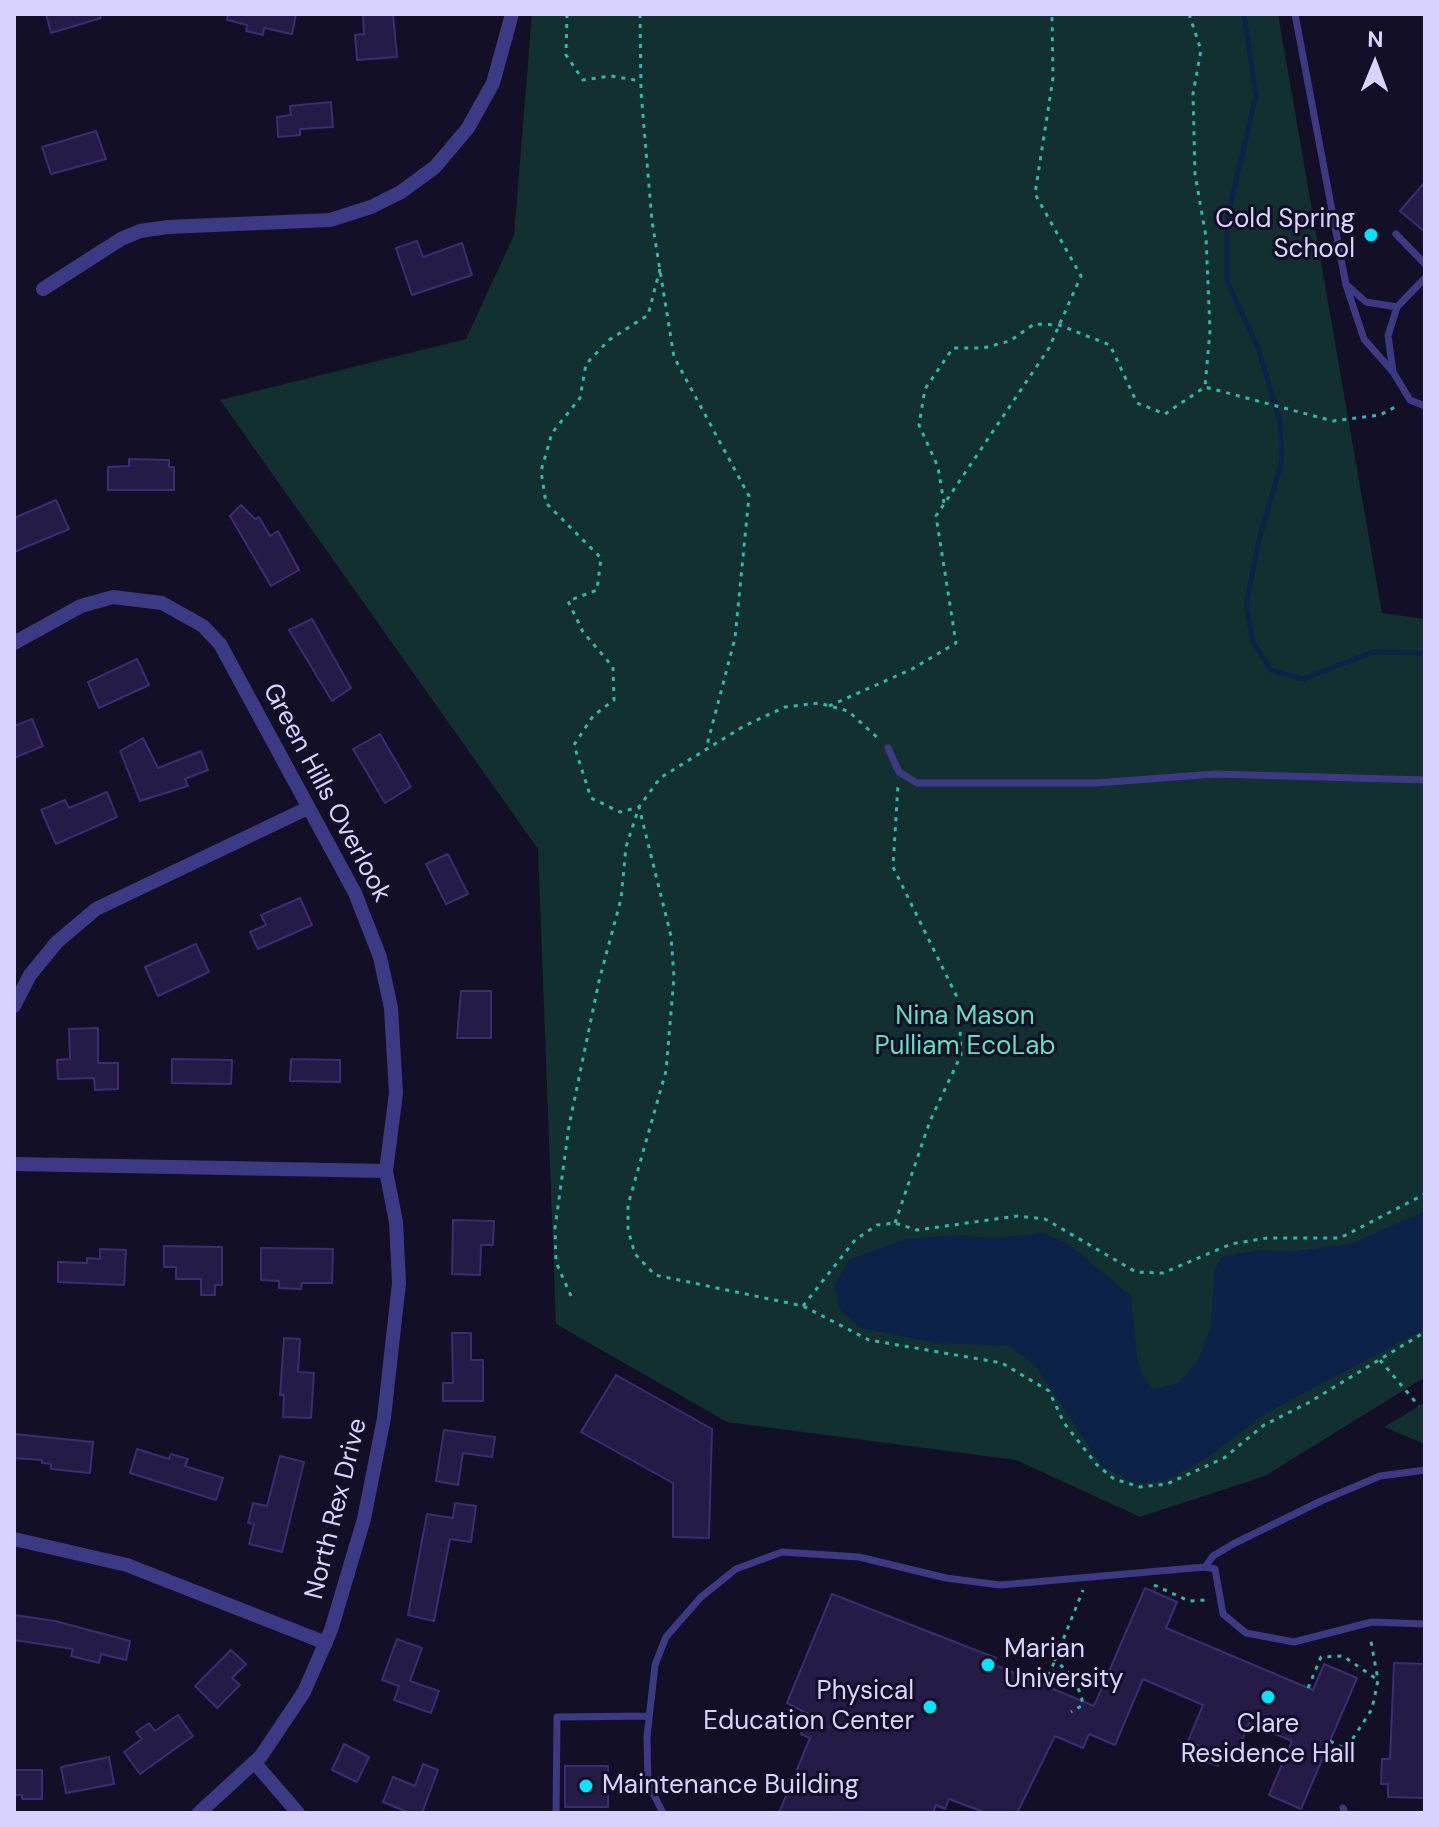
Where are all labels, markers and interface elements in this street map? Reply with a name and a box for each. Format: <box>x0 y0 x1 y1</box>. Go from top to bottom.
north arrow <box>1335 24 1415 104</box>
text: N <box>1367 25 1384 54</box>
place label: Cold Spring School <box>1215 204 1355 266</box>
marker: Cold Spring School <box>1362 226 1380 244</box>
street label: Green Hills Overlook <box>255 678 397 908</box>
park label: Nina Mason Pulliam EcoLab <box>874 1001 1056 1062</box>
street label: North Rex Drive <box>299 1415 375 1603</box>
place label: Marian University <box>1004 1634 1124 1696</box>
marker: Marian University <box>979 1656 997 1674</box>
place label: Physical Education Center <box>703 1676 914 1738</box>
marker: Clare Residence Hall <box>1259 1688 1277 1706</box>
marker: Physical Education Center <box>921 1698 939 1716</box>
place label: Clare Residence Hall <box>1181 1709 1355 1770</box>
place label: Maintenance Building <box>602 1770 859 1802</box>
marker: Maintenance Building <box>577 1777 595 1795</box>

